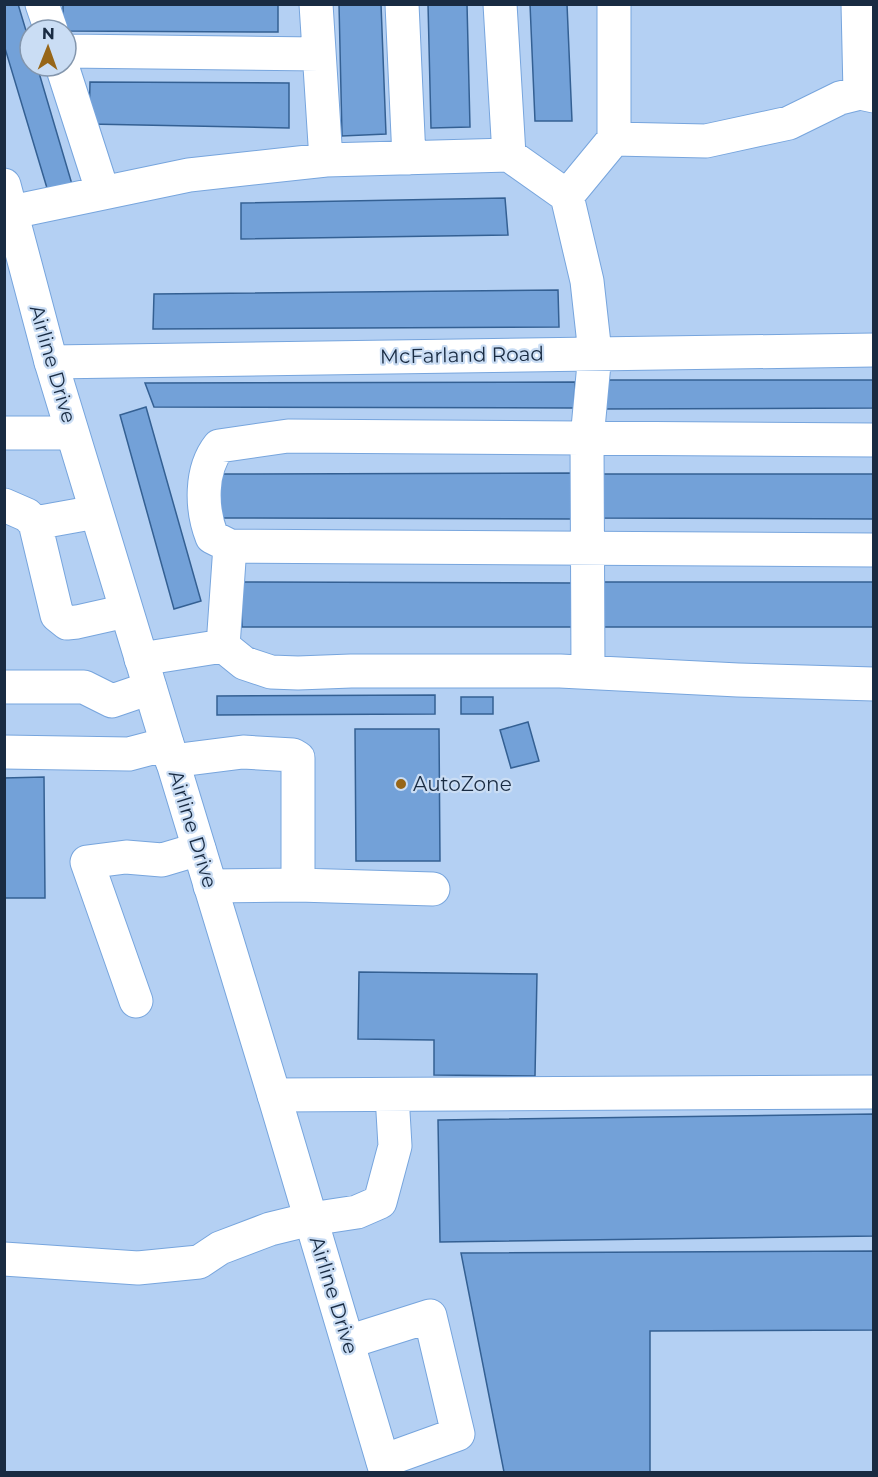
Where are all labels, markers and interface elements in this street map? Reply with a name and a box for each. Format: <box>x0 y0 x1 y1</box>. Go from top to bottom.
north arrow <box>18 18 78 78</box>
text: N <box>42 24 55 43</box>
street label: Airline Drive <box>25 302 81 426</box>
street label: McFarland Road <box>380 342 544 368</box>
street label: Airline Drive <box>164 767 222 891</box>
place label: AutoZone <box>413 772 512 796</box>
marker: AutoZone <box>394 777 408 791</box>
street label: Airline Drive <box>305 1233 363 1357</box>

